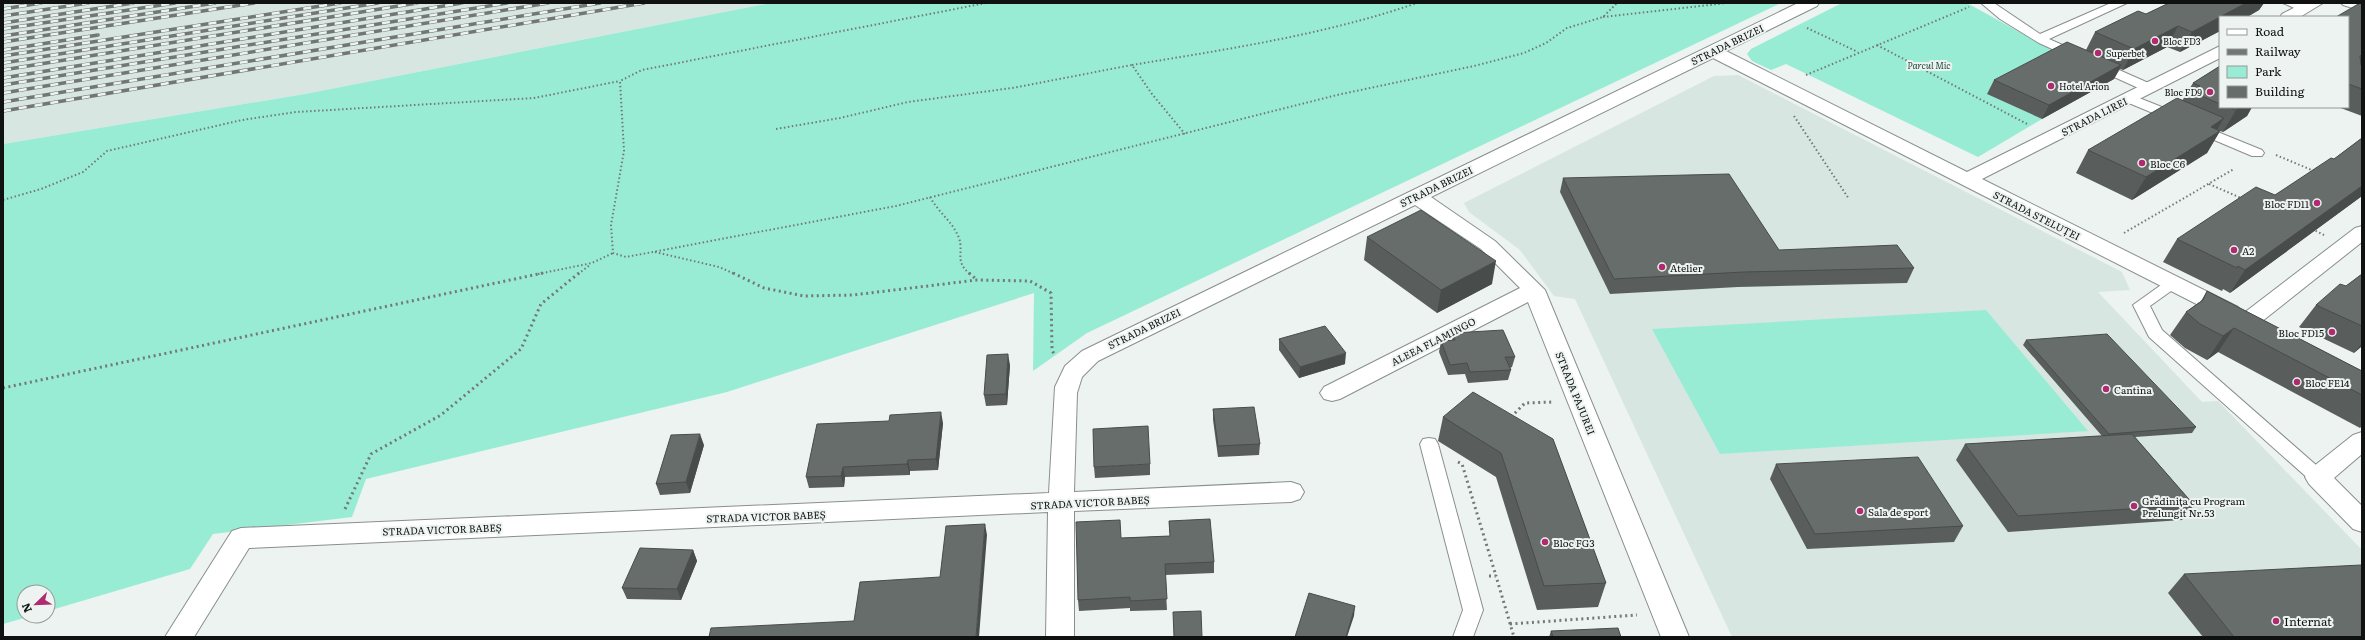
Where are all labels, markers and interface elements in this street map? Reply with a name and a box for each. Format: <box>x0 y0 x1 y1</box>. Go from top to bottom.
legend <box>2219 16 2349 108</box>
street label: STRADA BRIZEI <box>1688 20 1766 68</box>
text: Road <box>2255 22 2285 40</box>
place label: Bloc FD3 <box>2163 34 2201 48</box>
marker: Bloc FD3 <box>2150 36 2160 46</box>
text: Railway <box>2255 42 2301 60</box>
place label: Superbet <box>2106 46 2145 60</box>
marker: Superbet <box>2093 48 2103 58</box>
park label: Parcul Mic <box>1907 58 1951 72</box>
text: Park <box>2255 62 2282 80</box>
place label: Hotel Arion <box>2059 79 2109 93</box>
marker: Hotel Arion <box>2046 81 2056 91</box>
text: Building <box>2255 82 2305 100</box>
place label: Bloc FD9 <box>2164 85 2202 99</box>
marker: Bloc FD9 <box>2205 87 2215 97</box>
street label: STRADA LIREI <box>2058 93 2130 139</box>
place label: Bloc C6 <box>2150 156 2186 171</box>
marker: Bloc C6 <box>2137 158 2147 168</box>
street label: STRADA BRIZEI <box>1397 162 1475 210</box>
street label: STRADA STELUȚEI <box>1991 187 2083 244</box>
place label: Bloc FD11 <box>2264 196 2309 211</box>
marker: Bloc FD11 <box>2312 198 2322 208</box>
place label: A2 <box>2242 243 2254 258</box>
marker: A2 <box>2229 245 2239 255</box>
place label: Atelier <box>1670 260 1703 275</box>
marker: Atelier <box>1657 262 1667 272</box>
street label: STRADA BRIZEI <box>1105 304 1183 352</box>
street label: ALEEA FLAMINGO <box>1388 313 1478 369</box>
place label: Bloc FD15 <box>2278 325 2324 340</box>
marker: Bloc FD15 <box>2327 327 2337 337</box>
street label: STRADA PAJUREI <box>1552 349 1600 437</box>
place label: Bloc FE14 <box>2305 375 2350 390</box>
marker: Bloc FE14 <box>2292 377 2302 387</box>
place label: Cantina <box>2114 382 2152 397</box>
marker: Cantina <box>2101 384 2111 394</box>
street label: STRADA VICTOR BABEȘ <box>1030 491 1150 513</box>
place label: Grădinița cu Program Prelungit Nr.53 <box>2142 493 2245 520</box>
marker: Grădinița cu Program Prelungit Nr.53 <box>2129 501 2139 511</box>
place label: Sala de sport <box>1868 504 1928 519</box>
street label: STRADA VICTOR BABEȘ <box>706 506 826 526</box>
marker: Sala de sport <box>1855 506 1865 516</box>
street label: STRADA VICTOR BABEȘ <box>382 519 502 539</box>
place label: Bloc FG3 <box>1553 535 1595 550</box>
marker: Bloc FG3 <box>1540 537 1550 547</box>
north arrow <box>16 584 56 624</box>
text: N <box>17 601 35 616</box>
place label: Internat <box>2284 612 2332 630</box>
marker: Internat <box>2271 616 2281 626</box>

